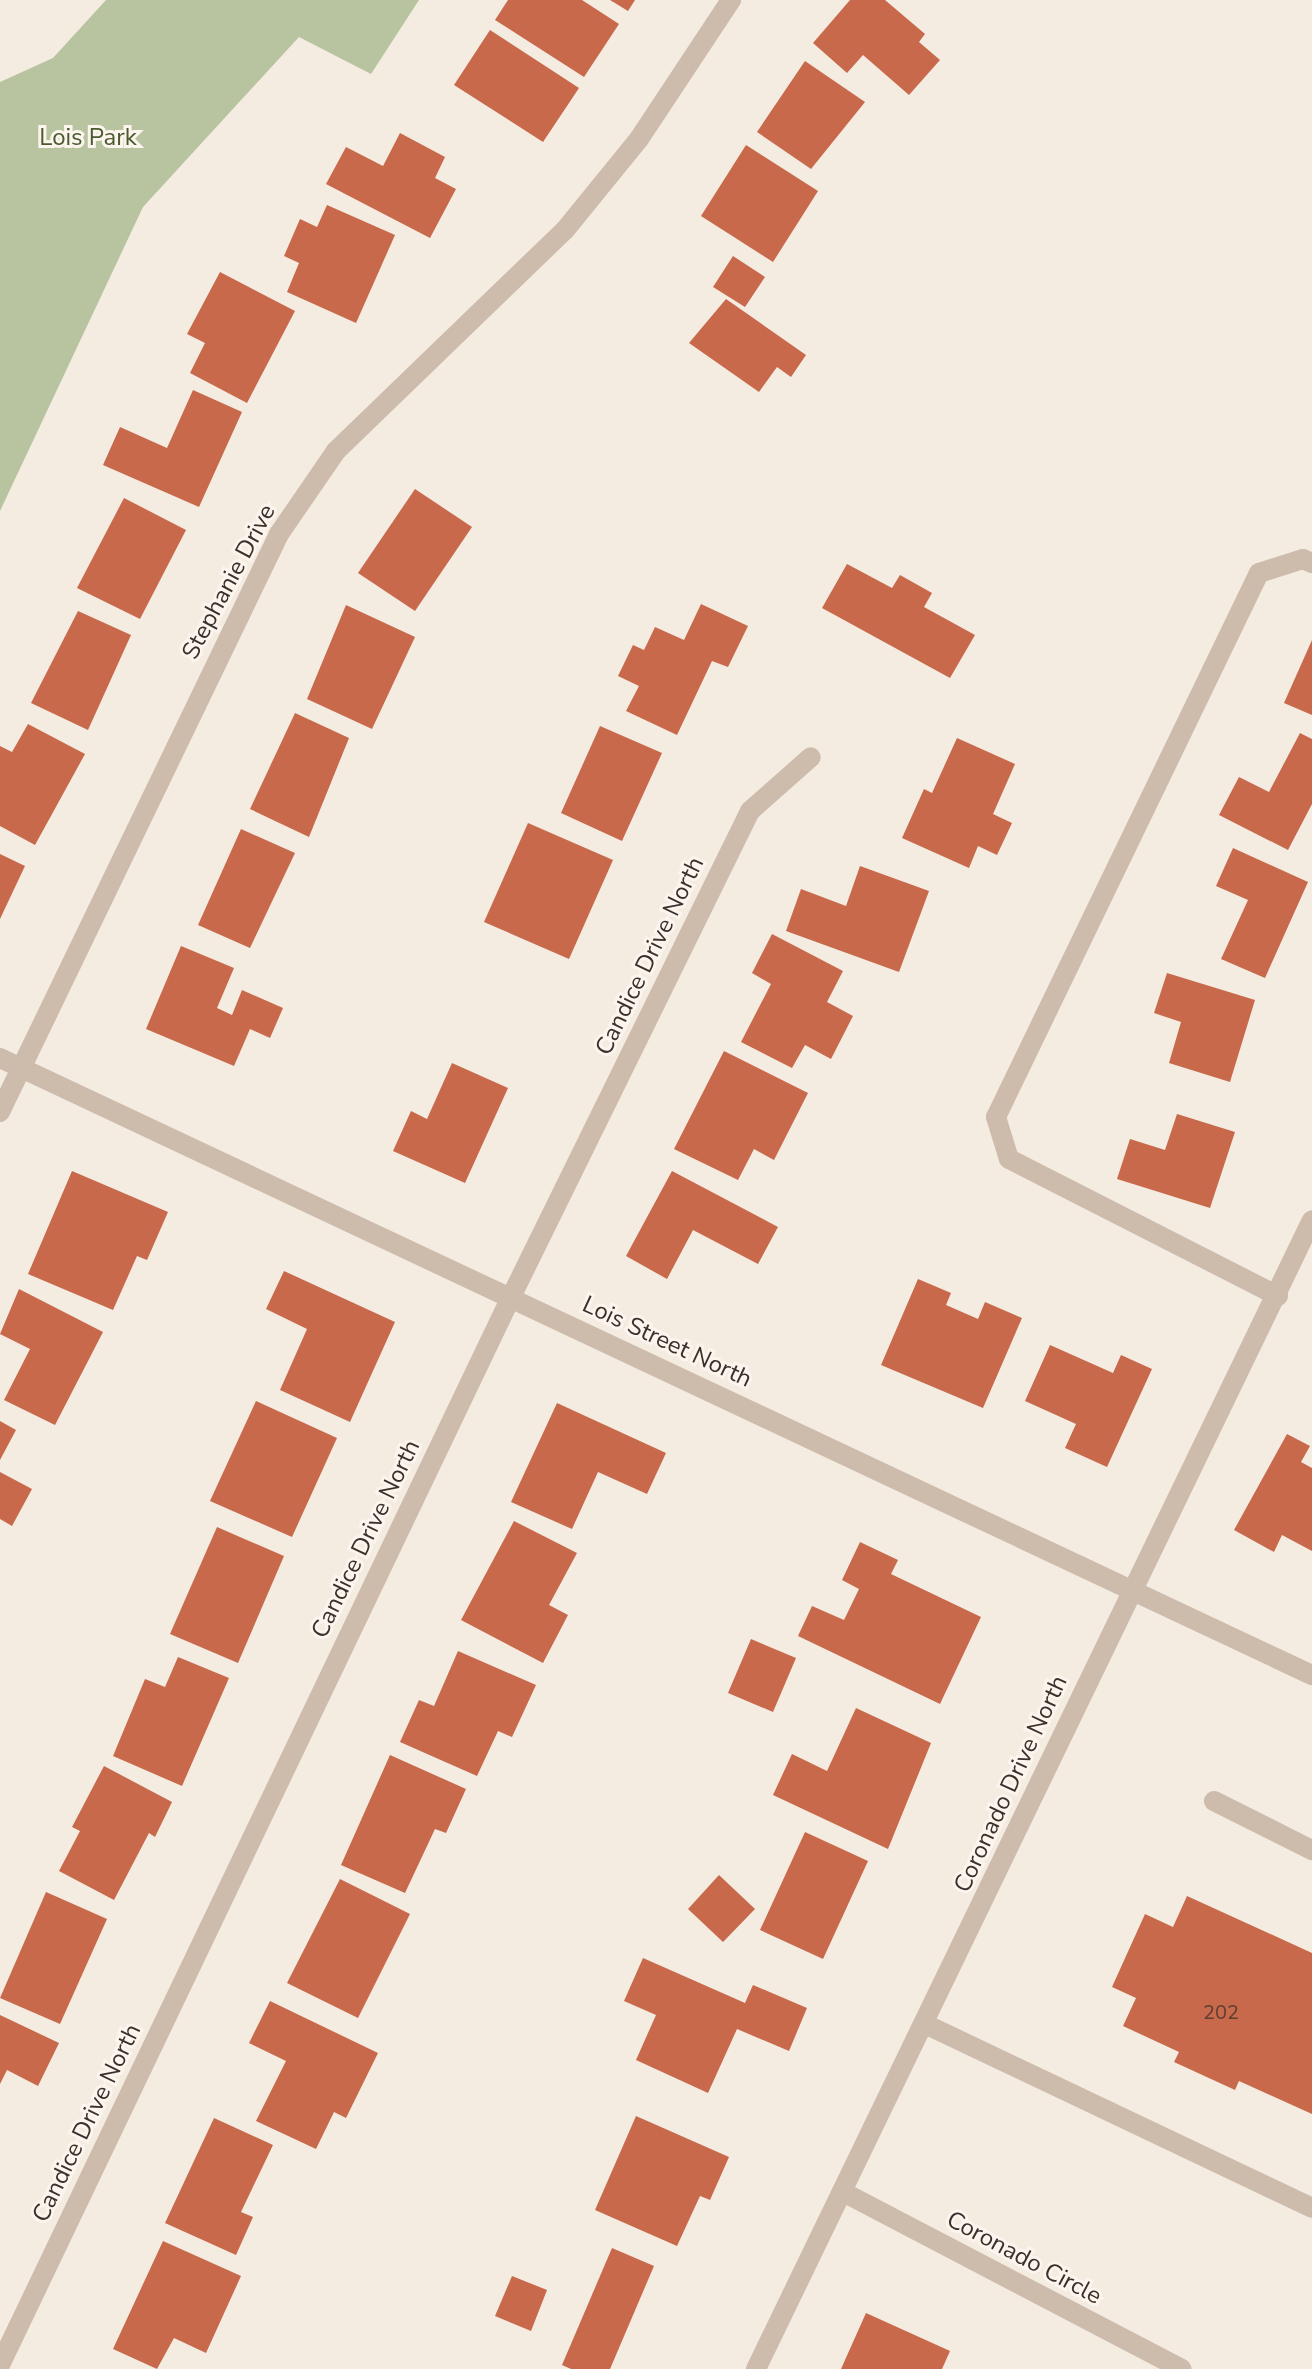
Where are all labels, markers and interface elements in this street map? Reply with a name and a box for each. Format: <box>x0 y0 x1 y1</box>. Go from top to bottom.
park label: Lois Park <box>39 124 137 152</box>
street label: Stephanie Drive <box>176 500 282 664</box>
street label: Candice Drive North <box>590 852 710 1060</box>
street label: Lois Street North <box>578 1290 756 1394</box>
street label: Candice Drive North <box>306 1435 426 1643</box>
street label: Coronado Drive North <box>948 1671 1074 1897</box>
house number: 202 <box>1203 2000 1239 2024</box>
street label: Candice Drive North <box>27 2019 147 2227</box>
street label: Coronado Circle <box>942 2205 1106 2311</box>

